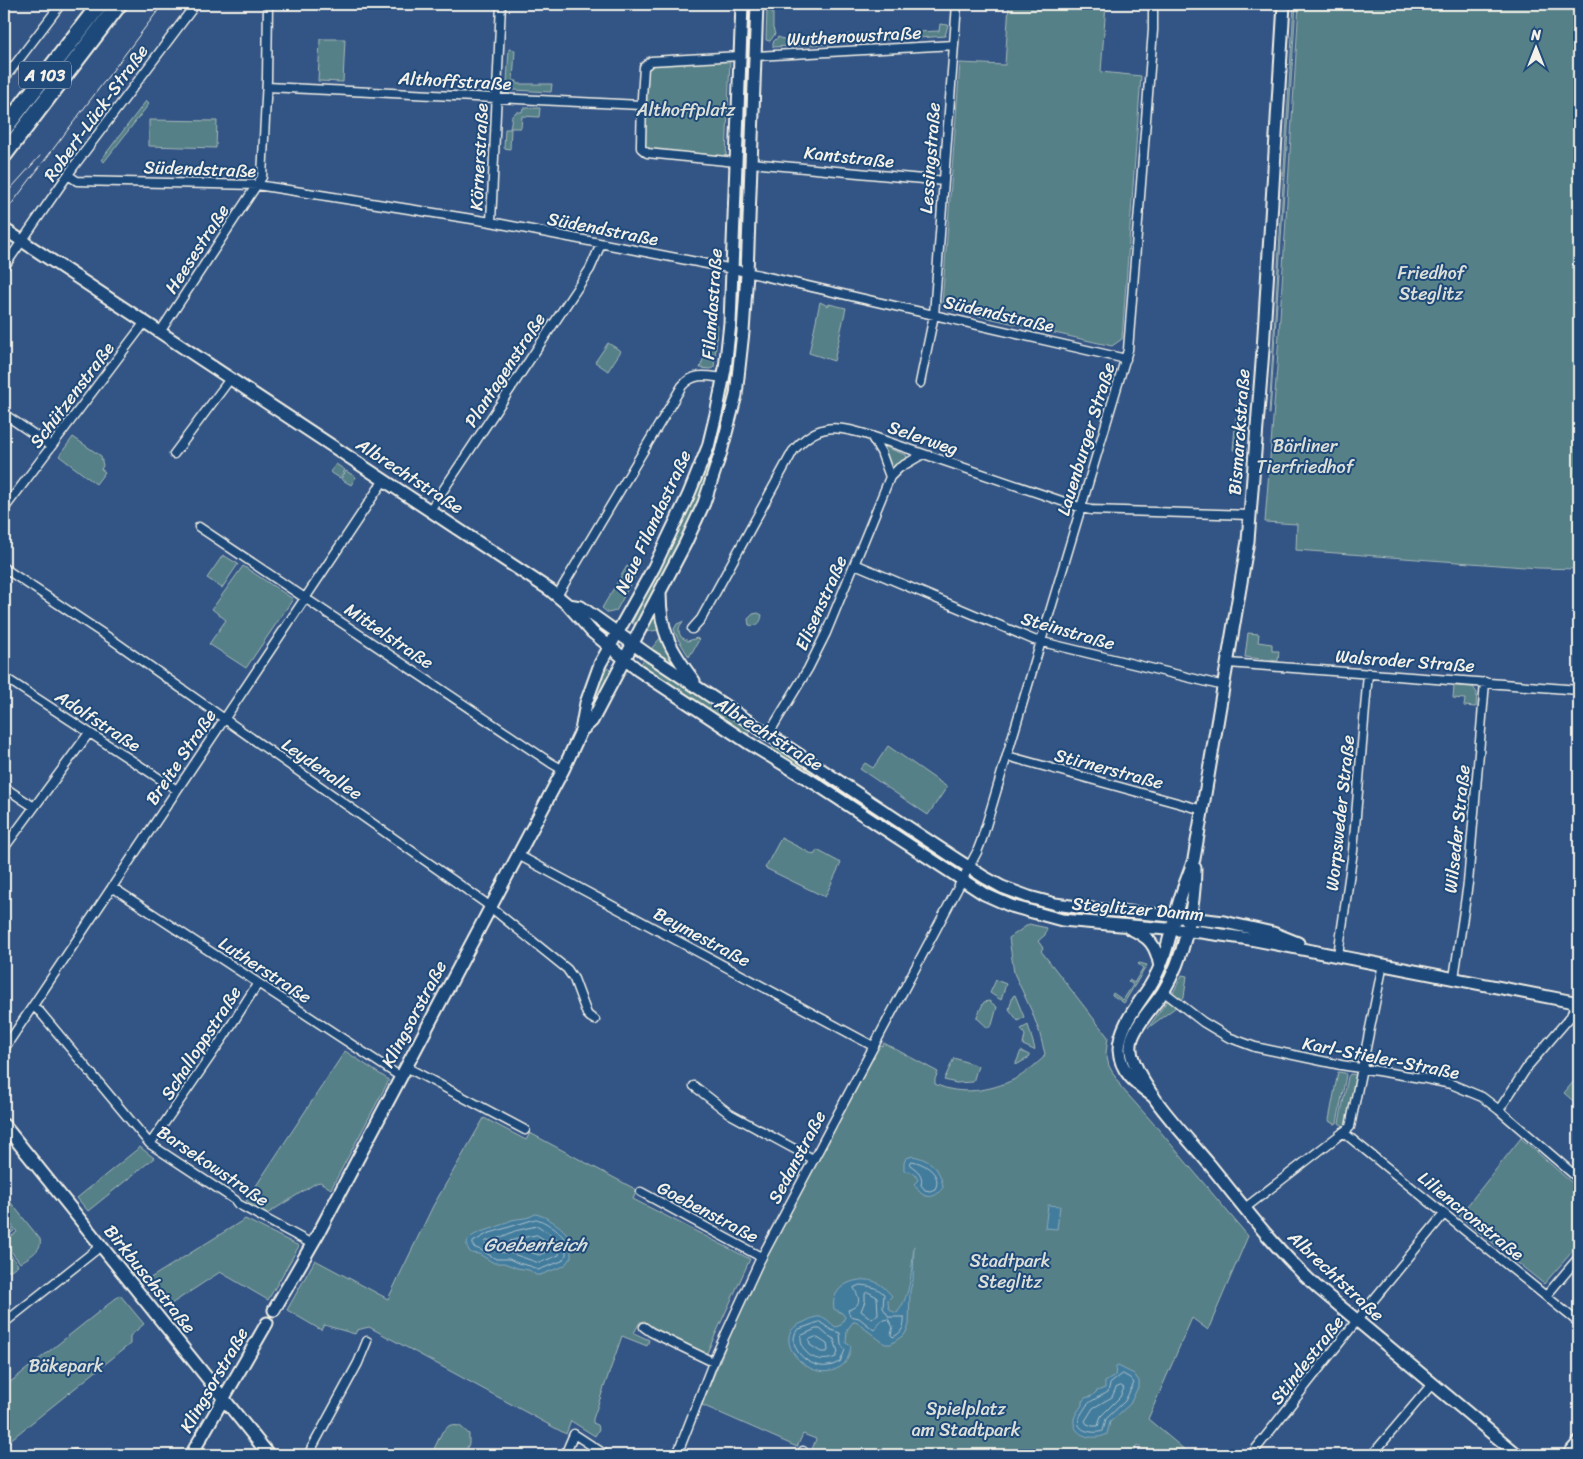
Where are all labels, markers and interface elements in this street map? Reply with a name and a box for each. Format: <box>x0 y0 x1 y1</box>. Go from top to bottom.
street label: Wuthenowstraße <box>786 16 922 56</box>
north arrow <box>1510 22 1560 72</box>
text: N <box>1530 23 1541 48</box>
street label: Robert-Lück-Straße <box>35 37 157 189</box>
road number: A 103 <box>19 62 71 88</box>
street label: Althoffstraße <box>397 62 513 100</box>
park label: Althoffplatz <box>636 94 736 126</box>
street label: Lessingstraße <box>910 101 950 215</box>
street label: Körnerstraße <box>460 102 498 211</box>
street label: Kantstraße <box>802 136 896 178</box>
street label: Südendstraße <box>143 151 257 187</box>
street label: Heesestraße <box>156 198 238 300</box>
street label: Südendstraße <box>545 203 662 256</box>
street label: Filandastraße <box>692 247 732 361</box>
park label: Friedhof Steglitz <box>1397 257 1468 310</box>
street label: Südendstraße <box>941 286 1058 342</box>
street label: Plantagenstraße <box>456 306 554 434</box>
street label: Schützenstraße <box>21 334 123 455</box>
street label: Lauenburger Straße <box>1047 358 1125 520</box>
street label: Bismarckstraße <box>1219 368 1259 496</box>
street label: Selerweg <box>884 411 962 465</box>
street label: Albrechtstraße <box>349 429 470 523</box>
park label: Bärliner Tierfriedhof <box>1257 430 1356 483</box>
street label: Neue Filandastraße <box>606 444 700 600</box>
street label: Elisenstraße <box>786 550 856 656</box>
street label: Mittelstraße <box>338 594 440 678</box>
street label: Steinstraße <box>1017 602 1119 660</box>
street label: Walsroder Straße <box>1334 640 1476 682</box>
street label: Adolfstraße <box>48 681 148 761</box>
street label: Albrechtstraße <box>707 687 830 780</box>
street label: Breite Straße <box>137 702 225 812</box>
street label: Leydenallee <box>275 729 369 809</box>
street label: Worpsweder Straße <box>1316 734 1364 892</box>
street label: Stirnerstraße <box>1051 739 1167 799</box>
street label: Wilseder Straße <box>1434 763 1480 895</box>
street label: Steglitzer Damm <box>1071 887 1205 931</box>
street label: Beymestraße <box>648 898 756 976</box>
street label: Lutherstraße <box>212 928 318 1012</box>
street label: Klingsorstraße <box>372 954 456 1074</box>
street label: Schalloppstraße <box>152 979 250 1107</box>
street label: Karl-Stieler-Straße <box>1300 1027 1463 1089</box>
street label: Sedanstraße <box>759 1104 835 1210</box>
street label: Barsekowstraße <box>150 1116 276 1216</box>
street label: Liliencronstraße <box>1411 1163 1532 1269</box>
street label: Goebenstraße <box>651 1172 765 1252</box>
street label: Birkbuschstraße <box>96 1217 204 1341</box>
street label: Albrechtstraße <box>1279 1222 1392 1330</box>
water label: Goebenteich <box>483 1228 589 1261</box>
park label: Stadtpark Steglitz <box>970 1245 1050 1298</box>
street label: Stindestraße <box>1262 1308 1352 1412</box>
street label: Klingsorstraße <box>171 1321 257 1439</box>
park label: Bäkepark <box>29 1350 104 1382</box>
park label: Spielplatz am Stadtpark <box>912 1393 1021 1446</box>

